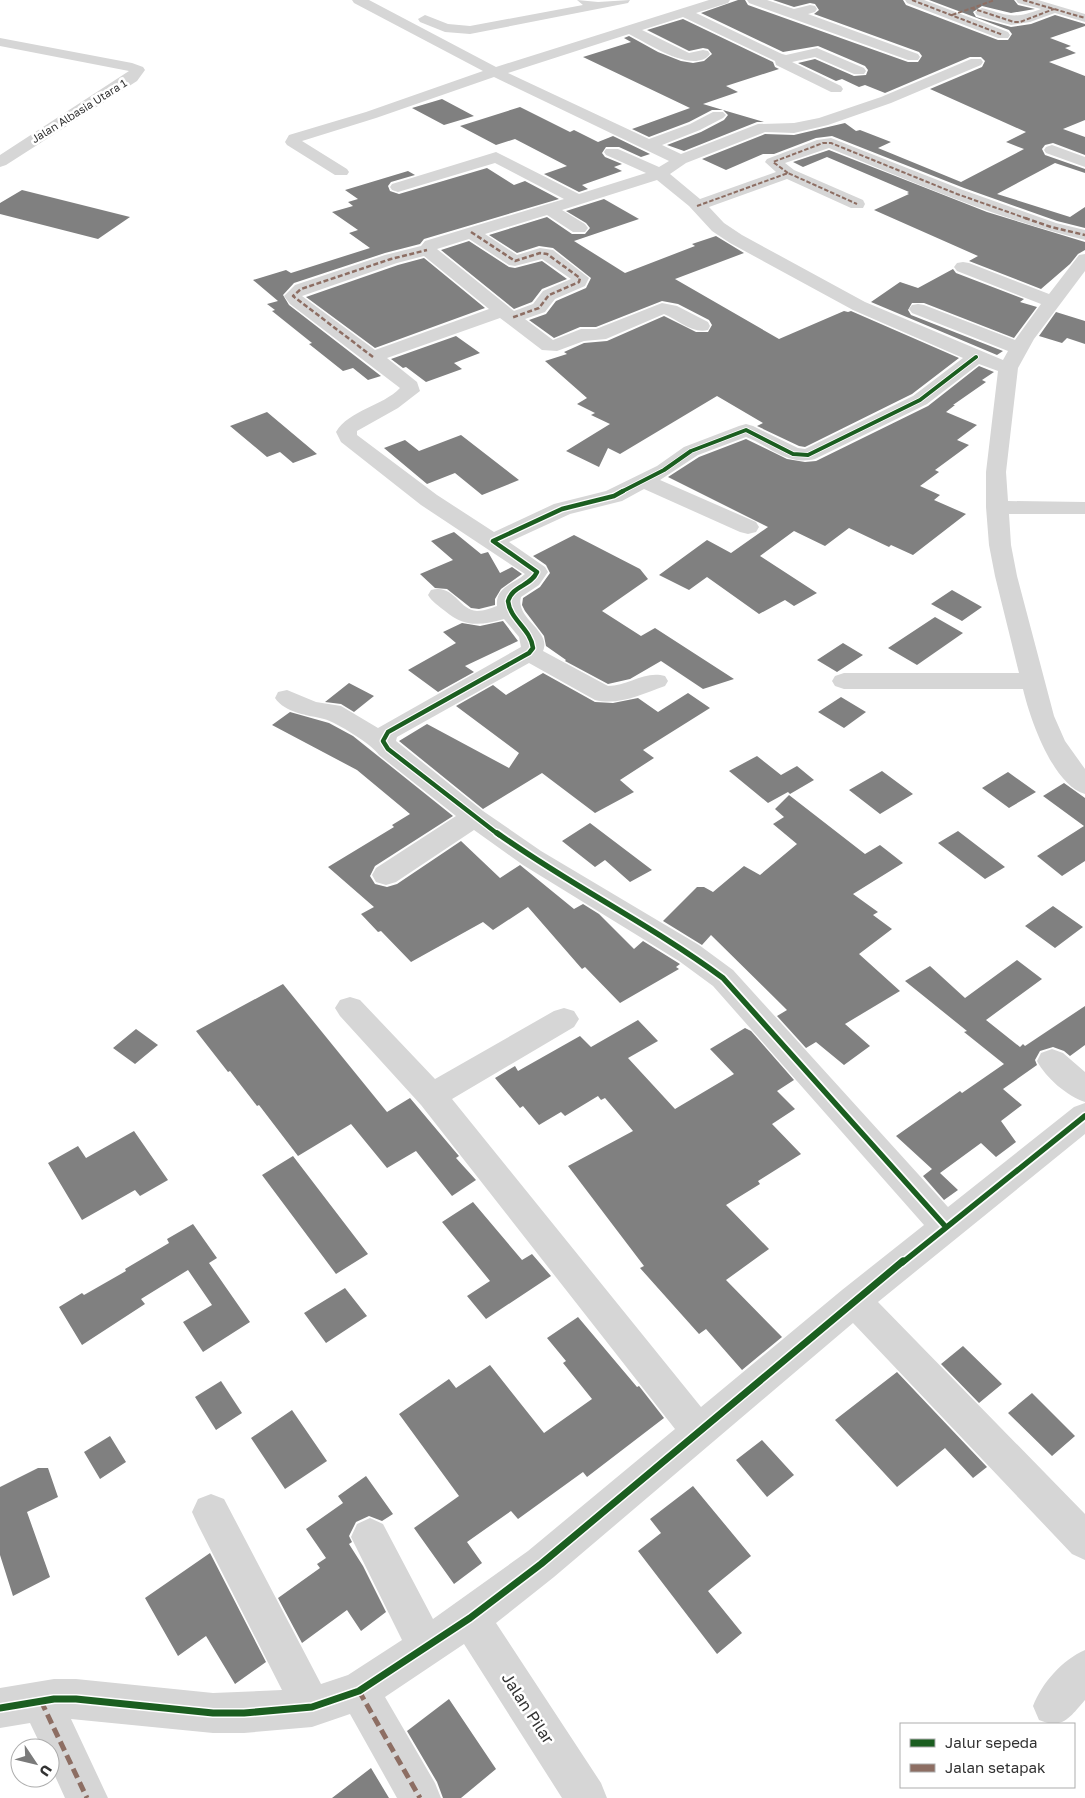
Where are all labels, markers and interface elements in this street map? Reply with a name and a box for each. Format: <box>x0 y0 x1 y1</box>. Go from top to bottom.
street label: Jalan Albasia Utara 1 <box>29 76 129 145</box>
street label: Jalan Pilar <box>498 1669 558 1747</box>
legend <box>900 1723 1075 1788</box>
text: Jalur sepeda <box>945 1733 1038 1751</box>
north arrow <box>10 1738 60 1788</box>
text: Jalan setapak <box>945 1758 1046 1776</box>
text: U <box>36 1762 56 1780</box>

